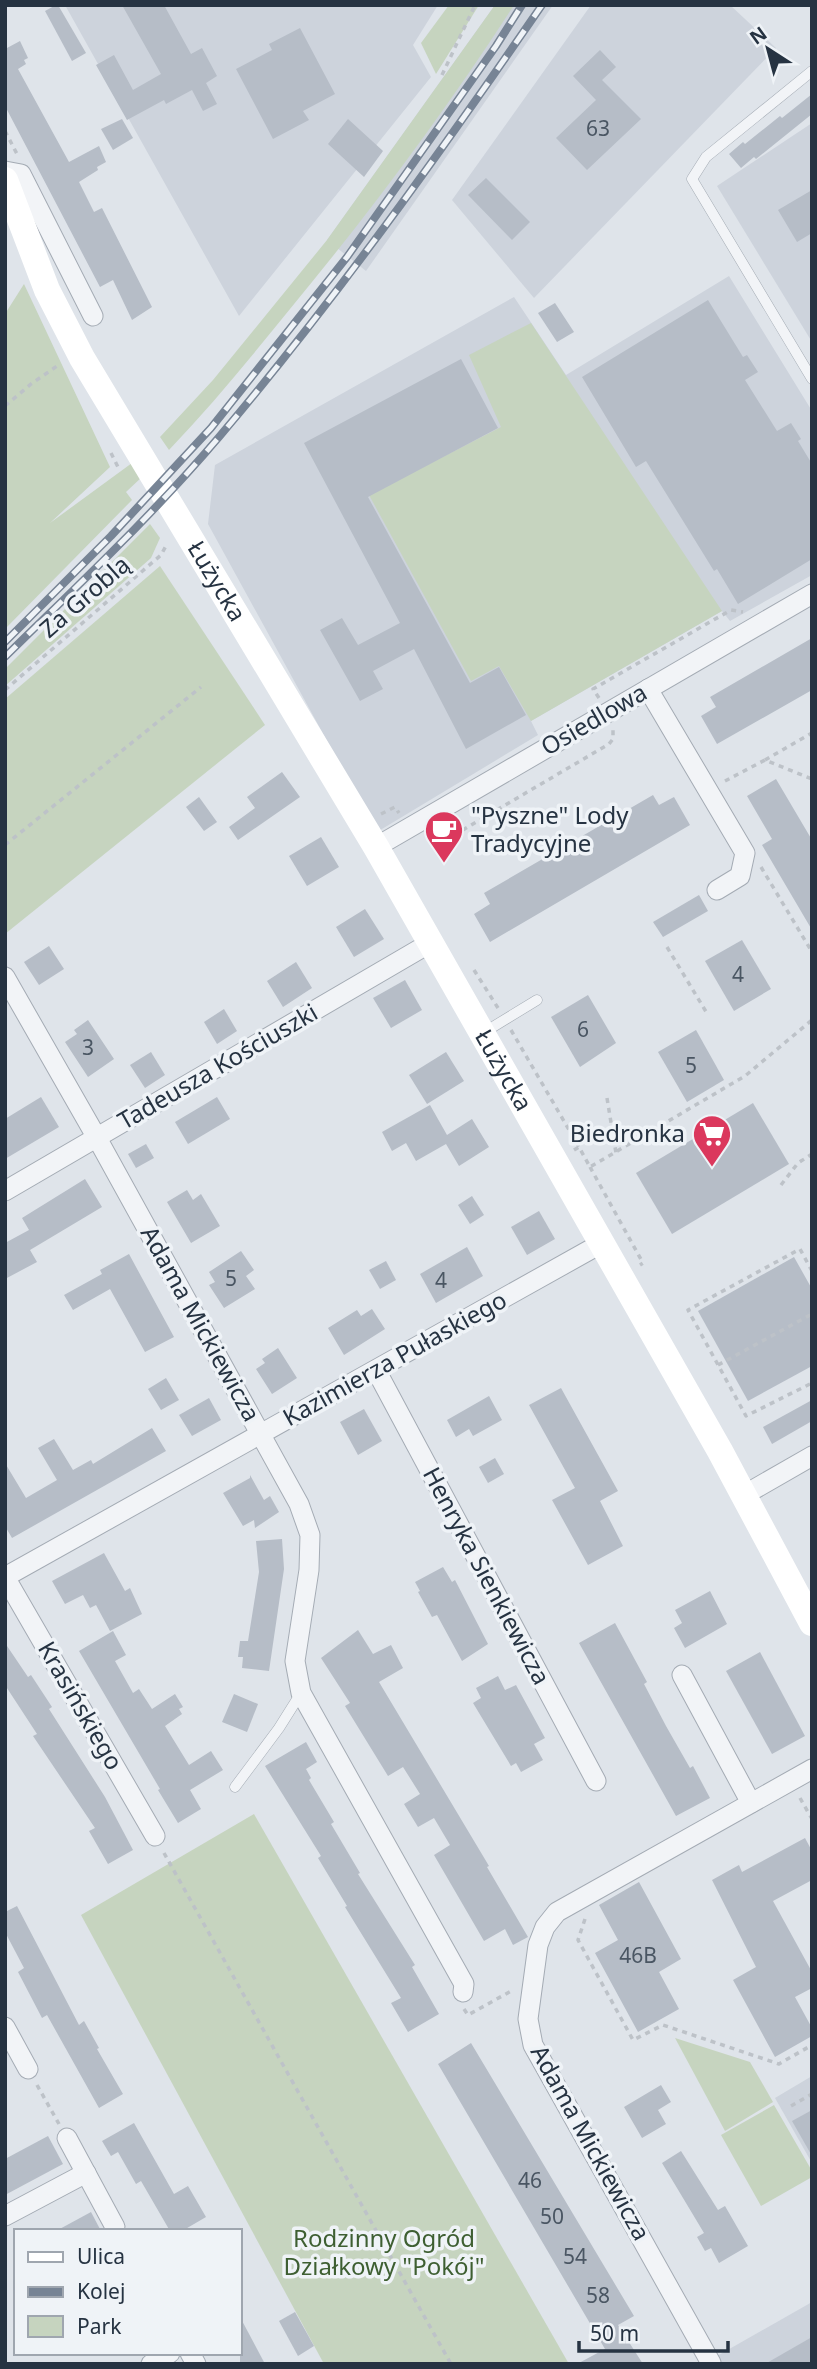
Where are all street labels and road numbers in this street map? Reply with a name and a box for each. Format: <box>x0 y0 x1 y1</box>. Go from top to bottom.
street label: Łużycka <box>181 534 255 627</box>
street label: Za Groblą <box>32 548 136 644</box>
street label: Osiedlowa <box>534 675 652 762</box>
street label: Tadeusza Kościuszki <box>111 995 323 1136</box>
street label: Łużycka <box>468 1023 541 1116</box>
street label: Adama Mickiewicza <box>134 1220 269 1427</box>
street label: Kazimierza Pułaskiego <box>276 1282 512 1433</box>
street label: Henryka Sienkiewicza <box>416 1461 559 1690</box>
street label: Krasińskiego <box>31 1635 131 1776</box>
street label: Adama Mickiewicza <box>524 2039 659 2246</box>

